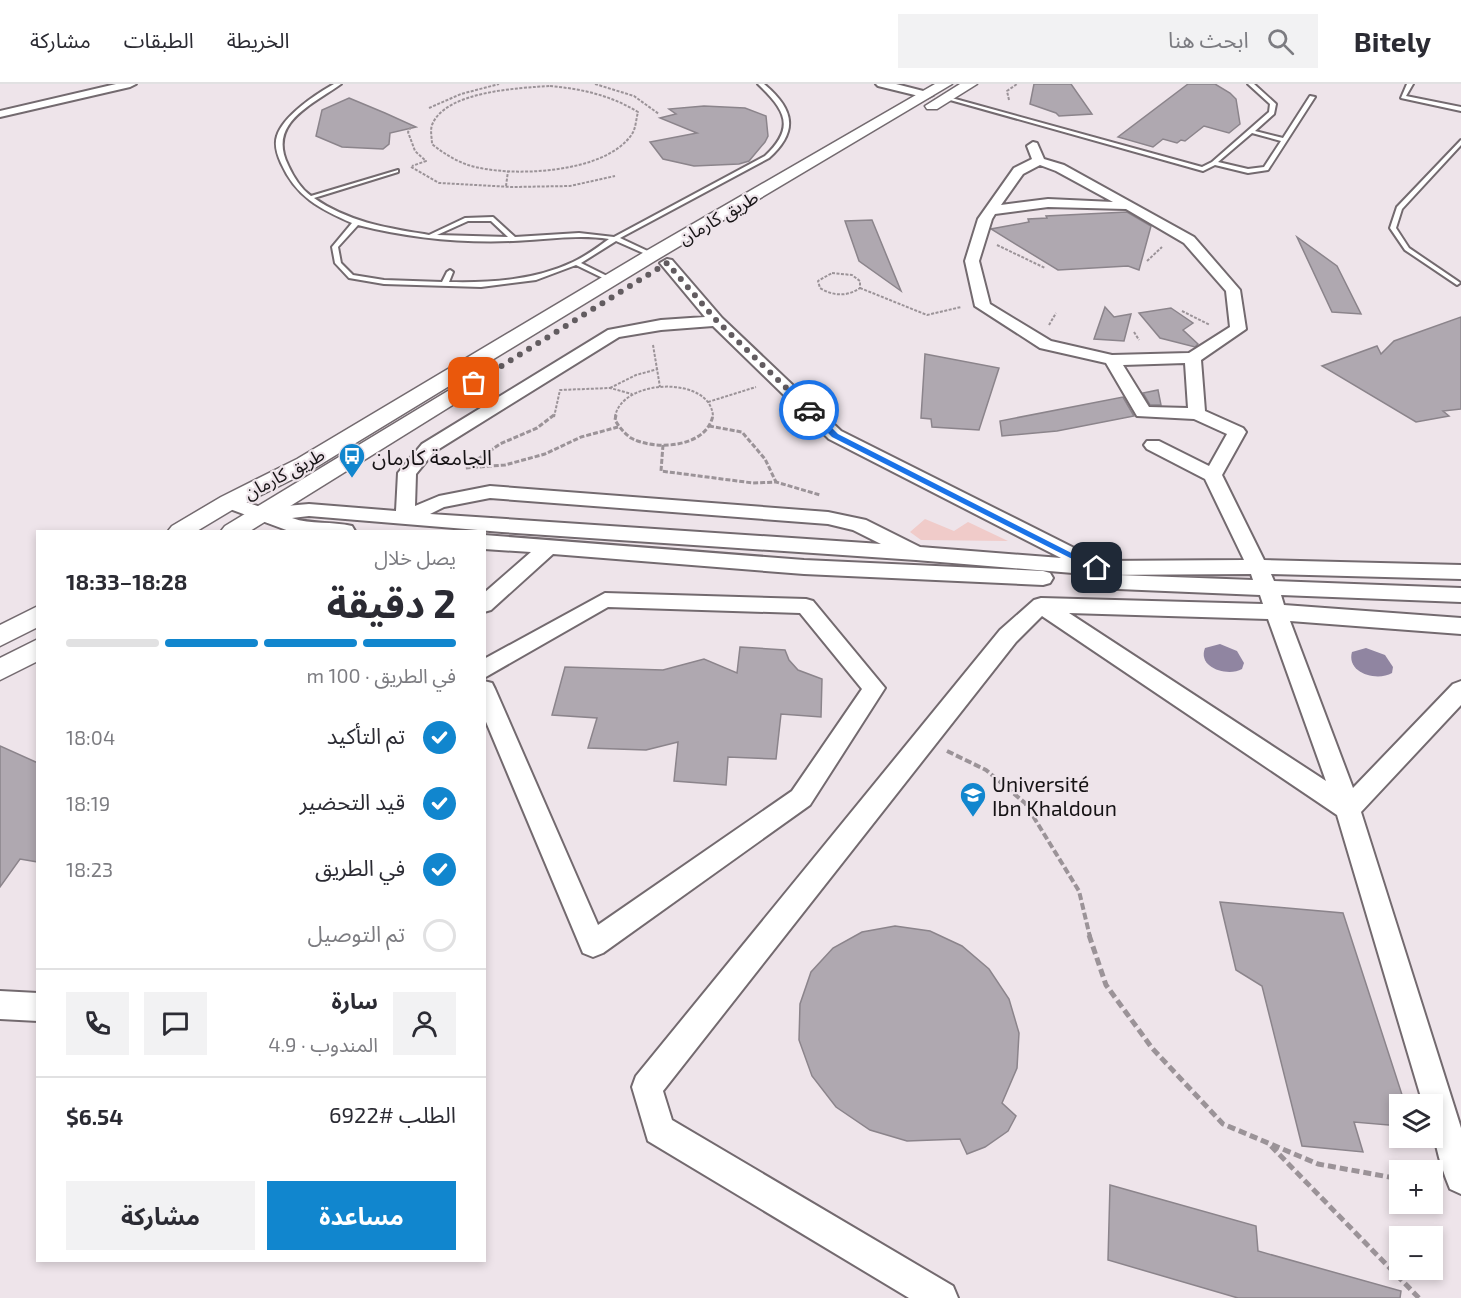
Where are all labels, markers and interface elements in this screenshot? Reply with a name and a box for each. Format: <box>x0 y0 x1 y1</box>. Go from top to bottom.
search box <box>898 14 1318 68</box>
text: Bitely <box>1354 24 1431 58</box>
icon: search <box>1264 25 1297 58</box>
text: ابحث هنا <box>1168 26 1249 52</box>
text: مشاركة <box>30 27 91 52</box>
text: الطبقات <box>124 27 194 52</box>
text: الخريطة <box>227 27 290 52</box>
street label: طريق كارمان <box>674 185 762 249</box>
pin <box>448 357 499 408</box>
icon: bag <box>457 366 490 399</box>
courier <box>779 380 839 440</box>
icon: car <box>793 394 826 427</box>
bus stop icon: الجامعة كارمان <box>337 441 367 479</box>
street label: طريق كارمان <box>240 443 329 504</box>
place label: الجامعة كارمان <box>372 444 492 470</box>
pin <box>1071 542 1122 593</box>
text: يصل خلال <box>374 545 456 569</box>
icon: home <box>1080 551 1113 584</box>
text: 18:28–18:33 <box>66 568 188 594</box>
text: 2 دقيقة <box>327 579 456 626</box>
text: في الطريق · 100 m <box>307 663 456 687</box>
icon: check <box>423 721 456 754</box>
text: تم التأكيد <box>327 722 405 748</box>
text: 18:04 <box>66 725 115 749</box>
place label: Université Ibn Khaldoun <box>992 771 1117 820</box>
school or university icon: Université Ibn Khaldoun <box>958 780 988 818</box>
icon: check <box>423 787 456 820</box>
text: قيد التحضير <box>299 788 405 814</box>
text: 18:19 <box>66 791 110 815</box>
icon: check <box>423 853 456 886</box>
text: في الطريق <box>315 854 405 880</box>
text: 18:23 <box>66 857 113 881</box>
text: تم التوصيل <box>307 920 405 946</box>
text: سارة <box>332 987 378 1013</box>
button: phone <box>66 992 129 1055</box>
button: chat <box>144 992 207 1055</box>
button: person <box>393 992 456 1055</box>
text: المندوب · 4.9 <box>268 1032 378 1056</box>
map controls <box>1389 1094 1443 1280</box>
button: layers <box>1389 1094 1443 1148</box>
text: الطلب #6922 <box>329 1101 456 1127</box>
text: $6.54 <box>66 1103 123 1129</box>
button: + <box>1389 1160 1443 1214</box>
button: مشاركة <box>66 1181 255 1250</box>
button: مساعدة <box>267 1181 456 1250</box>
button: − <box>1389 1226 1443 1280</box>

